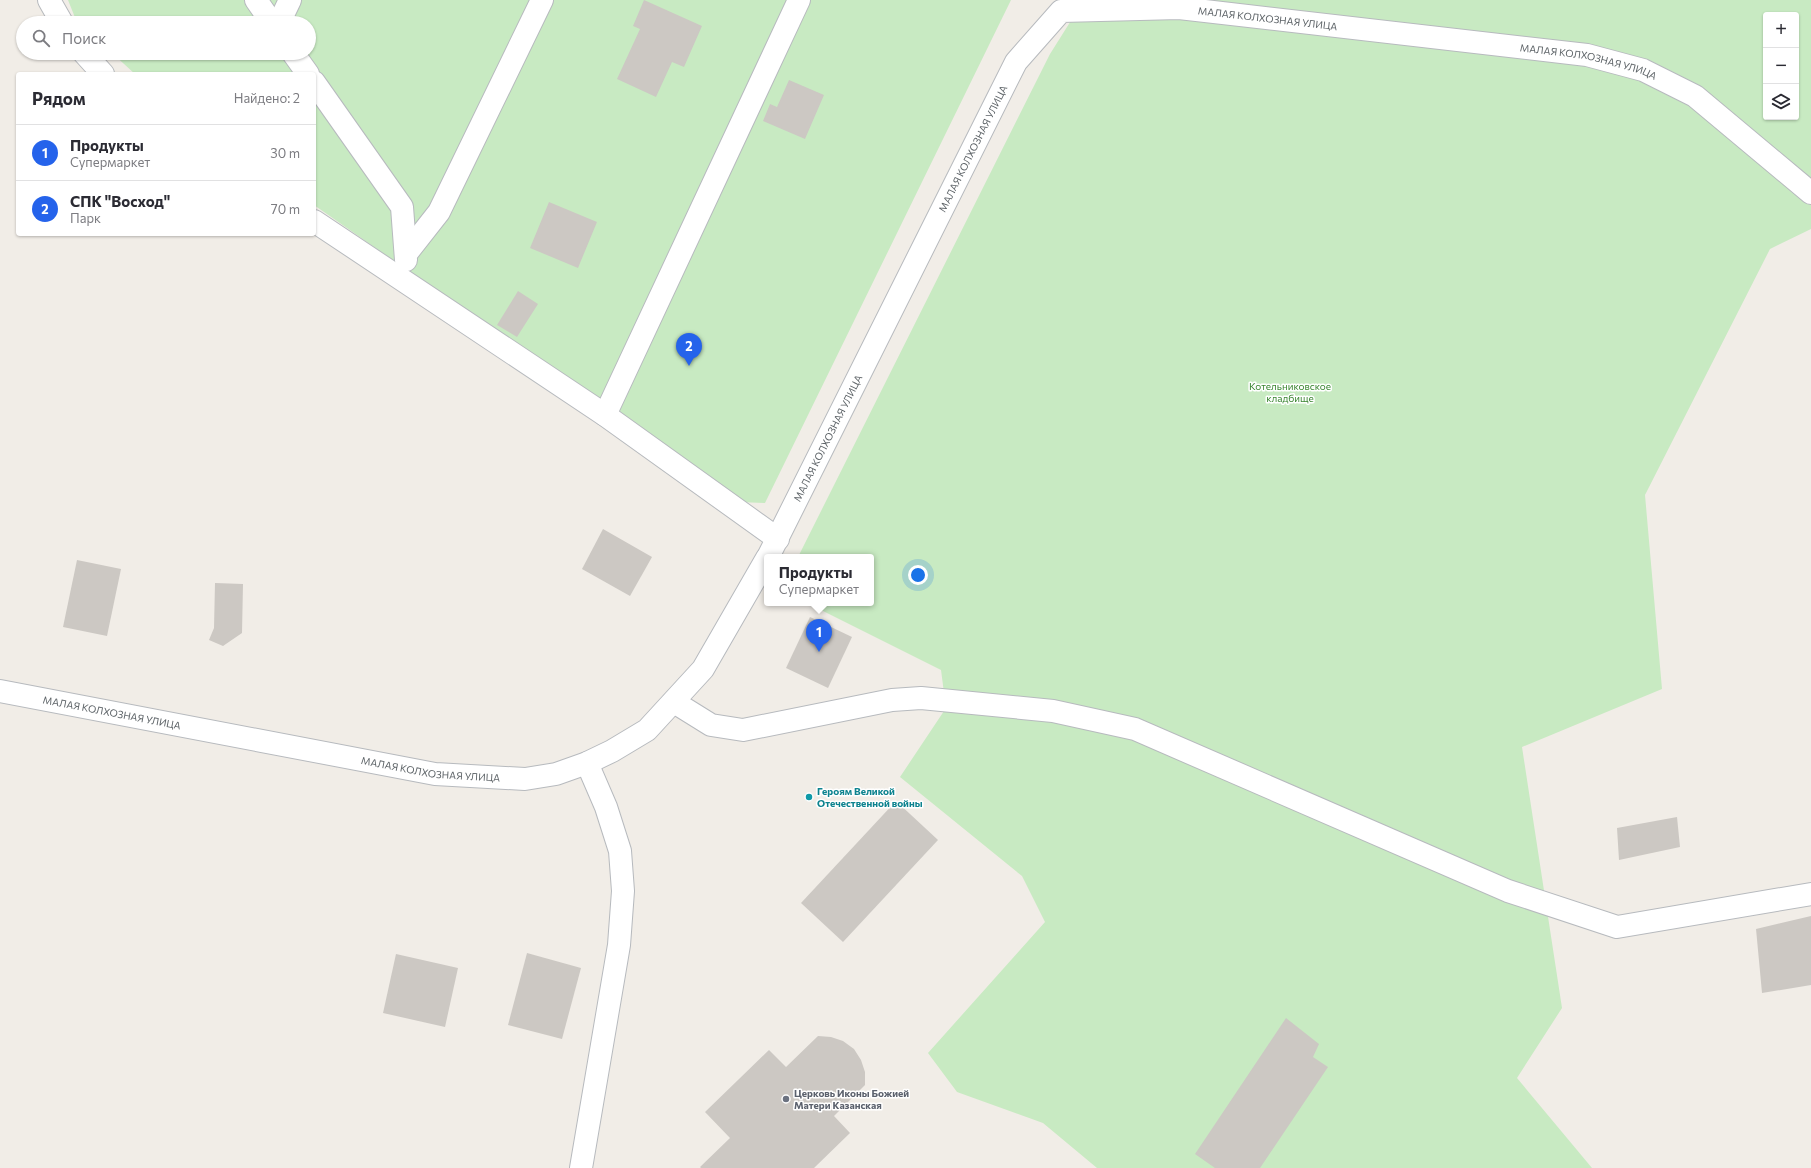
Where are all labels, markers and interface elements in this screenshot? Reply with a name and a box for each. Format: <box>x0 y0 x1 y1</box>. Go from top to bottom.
street label: МАЛАЯ КОЛХОЗНАЯ УЛИЦА <box>1197 4 1338 32</box>
map controls <box>1763 12 1799 120</box>
button: + <box>1763 12 1799 48</box>
search box <box>16 16 316 60</box>
icon: search <box>30 27 52 49</box>
text: Поиск <box>62 29 106 47</box>
street label: МАЛАЯ КОЛХОЗНАЯ УЛИЦА <box>1519 41 1659 82</box>
button: − <box>1763 48 1799 84</box>
street label: МАЛАЯ КОЛХОЗНАЯ УЛИЦА <box>936 83 1010 214</box>
button: layers <box>1763 84 1799 120</box>
text: Рядом <box>32 88 86 109</box>
text: Найдено: 2 <box>234 90 300 106</box>
text: Продукты <box>70 136 144 154</box>
text: 1 <box>42 145 48 161</box>
text: 30 m <box>270 145 300 161</box>
text: Супермаркет <box>70 154 150 170</box>
text: СПК "Восход" <box>70 192 170 210</box>
text: 2 <box>41 201 49 217</box>
text: 70 m <box>271 201 300 217</box>
text: Парк <box>70 210 101 226</box>
pin: 2 <box>676 333 702 366</box>
street label: МАЛАЯ КОЛХОЗНАЯ УЛИЦА <box>791 373 864 503</box>
park label: Котельниковское кладбище <box>1249 380 1331 404</box>
popup <box>764 554 874 606</box>
text: Продукты <box>779 563 852 581</box>
your location <box>908 565 928 585</box>
text: Супермаркет <box>779 581 859 597</box>
pin: 1 <box>806 619 832 652</box>
street label: МАЛАЯ КОЛХОЗНАЯ УЛИЦА <box>42 693 182 731</box>
street label: МАЛАЯ КОЛХОЗНАЯ УЛИЦА <box>360 754 501 784</box>
place label: Героям Великой Отечественной войны <box>817 785 923 809</box>
marker: Героям Великой Отечественной войны <box>804 792 814 802</box>
place label: Церковь Иконы Божией Матери Казанская <box>794 1087 909 1111</box>
marker: Церковь Иконы Божией Матери Казанская <box>781 1094 791 1104</box>

